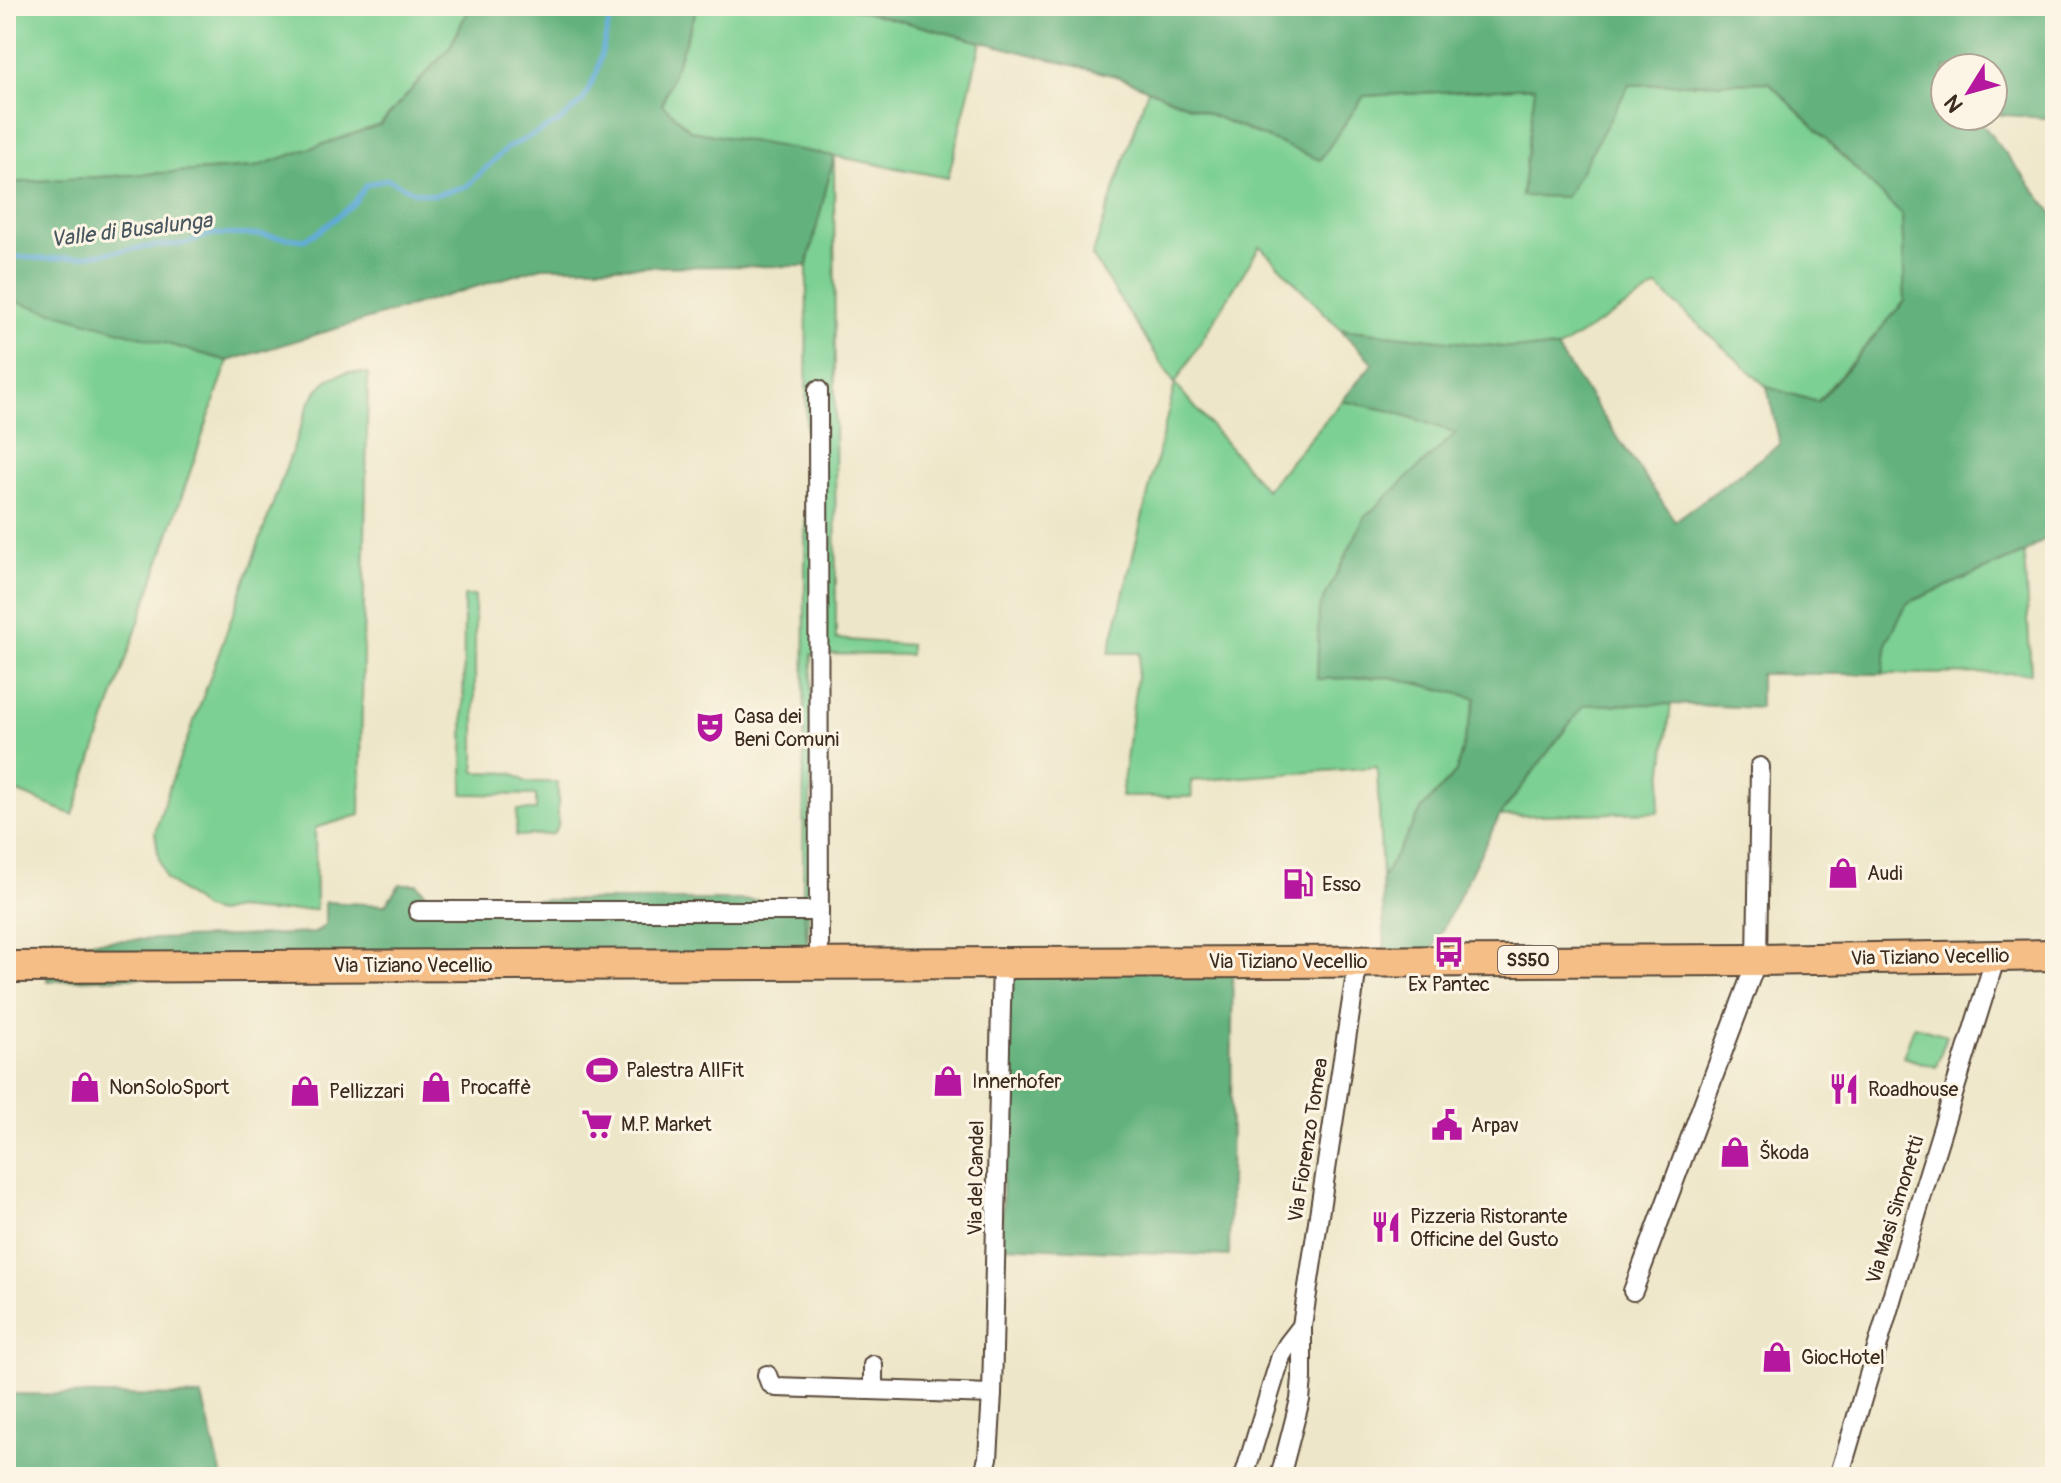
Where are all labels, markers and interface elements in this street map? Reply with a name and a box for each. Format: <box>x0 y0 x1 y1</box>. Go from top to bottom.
north arrow <box>1929 52 2009 132</box>
text: N <box>1938 89 1969 118</box>
water label: Valle di Busalunga <box>49 206 215 254</box>
place label: Casa dei Beni Comuni <box>734 704 839 752</box>
theatre icon: Casa dei Beni Comuni <box>693 710 727 744</box>
shop icon: Audi <box>1826 856 1860 890</box>
place label: Audi <box>1867 861 1903 886</box>
fuel station icon: Esso <box>1281 867 1315 901</box>
place label: Esso <box>1322 872 1361 897</box>
bus stop icon: Ex Pantec <box>1432 935 1466 969</box>
street label: Via Tiziano Vecellio <box>1850 943 2010 971</box>
road number: SS50 <box>1498 946 1558 974</box>
street label: Via Tiziano Vecellio <box>1209 949 1368 974</box>
street label: Via Tiziano Vecellio <box>334 953 493 978</box>
place label: Ex Pantec <box>1408 972 1490 997</box>
sports icon: Palestra AllFit <box>585 1053 619 1087</box>
street label: Via Fiorenzo Tomea <box>1283 1056 1333 1224</box>
place label: Palestra AllFit <box>626 1058 745 1083</box>
shop icon: Innerhofer <box>931 1064 965 1098</box>
place label: Innerhofer <box>972 1069 1061 1094</box>
shop icon: NonSoloSport <box>68 1070 102 1104</box>
shop icon: Procaffè <box>419 1070 453 1104</box>
restaurant icon: Roadhouse <box>1827 1072 1861 1106</box>
shop icon: Pellizzari <box>288 1074 322 1108</box>
place label: NonSoloSport <box>109 1075 230 1100</box>
place label: Procaffè <box>460 1075 531 1100</box>
place label: Roadhouse <box>1868 1077 1959 1102</box>
place label: Pellizzari <box>329 1079 404 1104</box>
supermarket icon: M.P. Market <box>580 1107 614 1141</box>
public building icon: Arpav <box>1430 1108 1464 1142</box>
place label: M.P. Market <box>621 1112 713 1137</box>
place label: Arpav <box>1471 1113 1519 1138</box>
street label: Via del Candel <box>962 1120 990 1236</box>
street label: Via Masi Simonetti <box>1861 1133 1929 1287</box>
shop icon: Škoda <box>1718 1135 1752 1169</box>
place label: Škoda <box>1759 1139 1809 1165</box>
place label: Pizzeria Ristorante Officine del Gusto <box>1410 1204 1568 1252</box>
restaurant icon: Pizzeria Ristorante Officine del Gusto <box>1369 1210 1403 1244</box>
shop icon: GiocHotel <box>1760 1340 1794 1374</box>
place label: GiocHotel <box>1801 1345 1885 1370</box>

